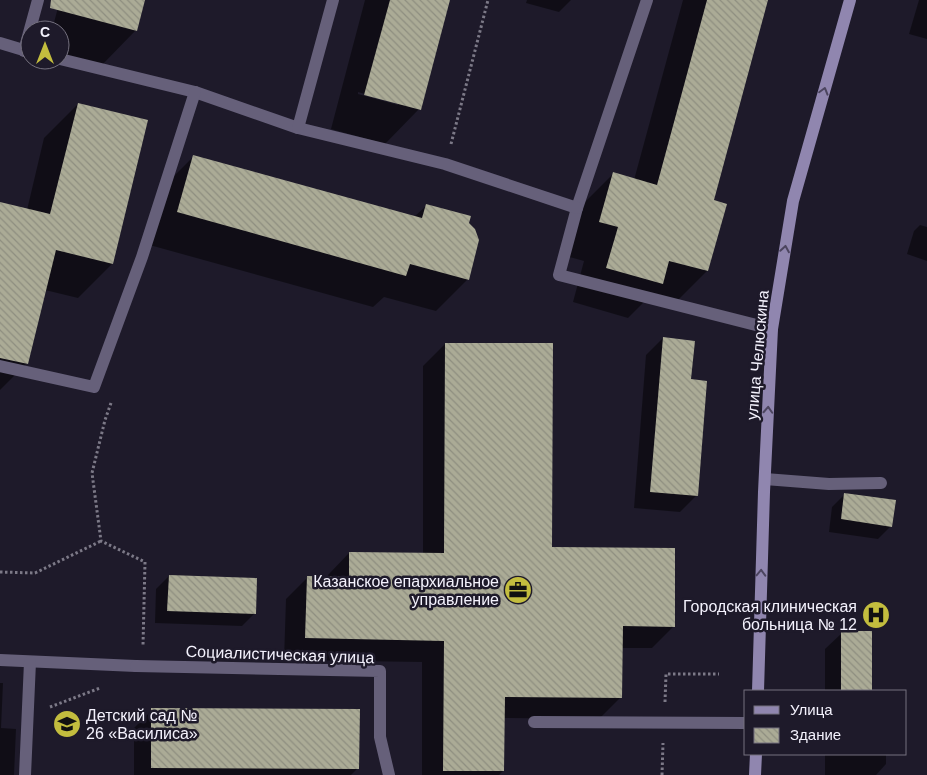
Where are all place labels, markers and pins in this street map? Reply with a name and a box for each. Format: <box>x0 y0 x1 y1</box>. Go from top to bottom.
place label: Казанское епархиальное управление <box>313 573 499 608</box>
office icon: Казанское епархиальное управление <box>503 575 533 605</box>
place label: Городская клиническая больница № 12 <box>683 598 857 633</box>
hospital icon: Городская клиническая больница № 12 <box>861 600 891 630</box>
place label: Детский сад № 26 «Василиса» <box>86 707 198 742</box>
school or university icon: Детский сад № 26 «Василиса» <box>52 709 82 739</box>

